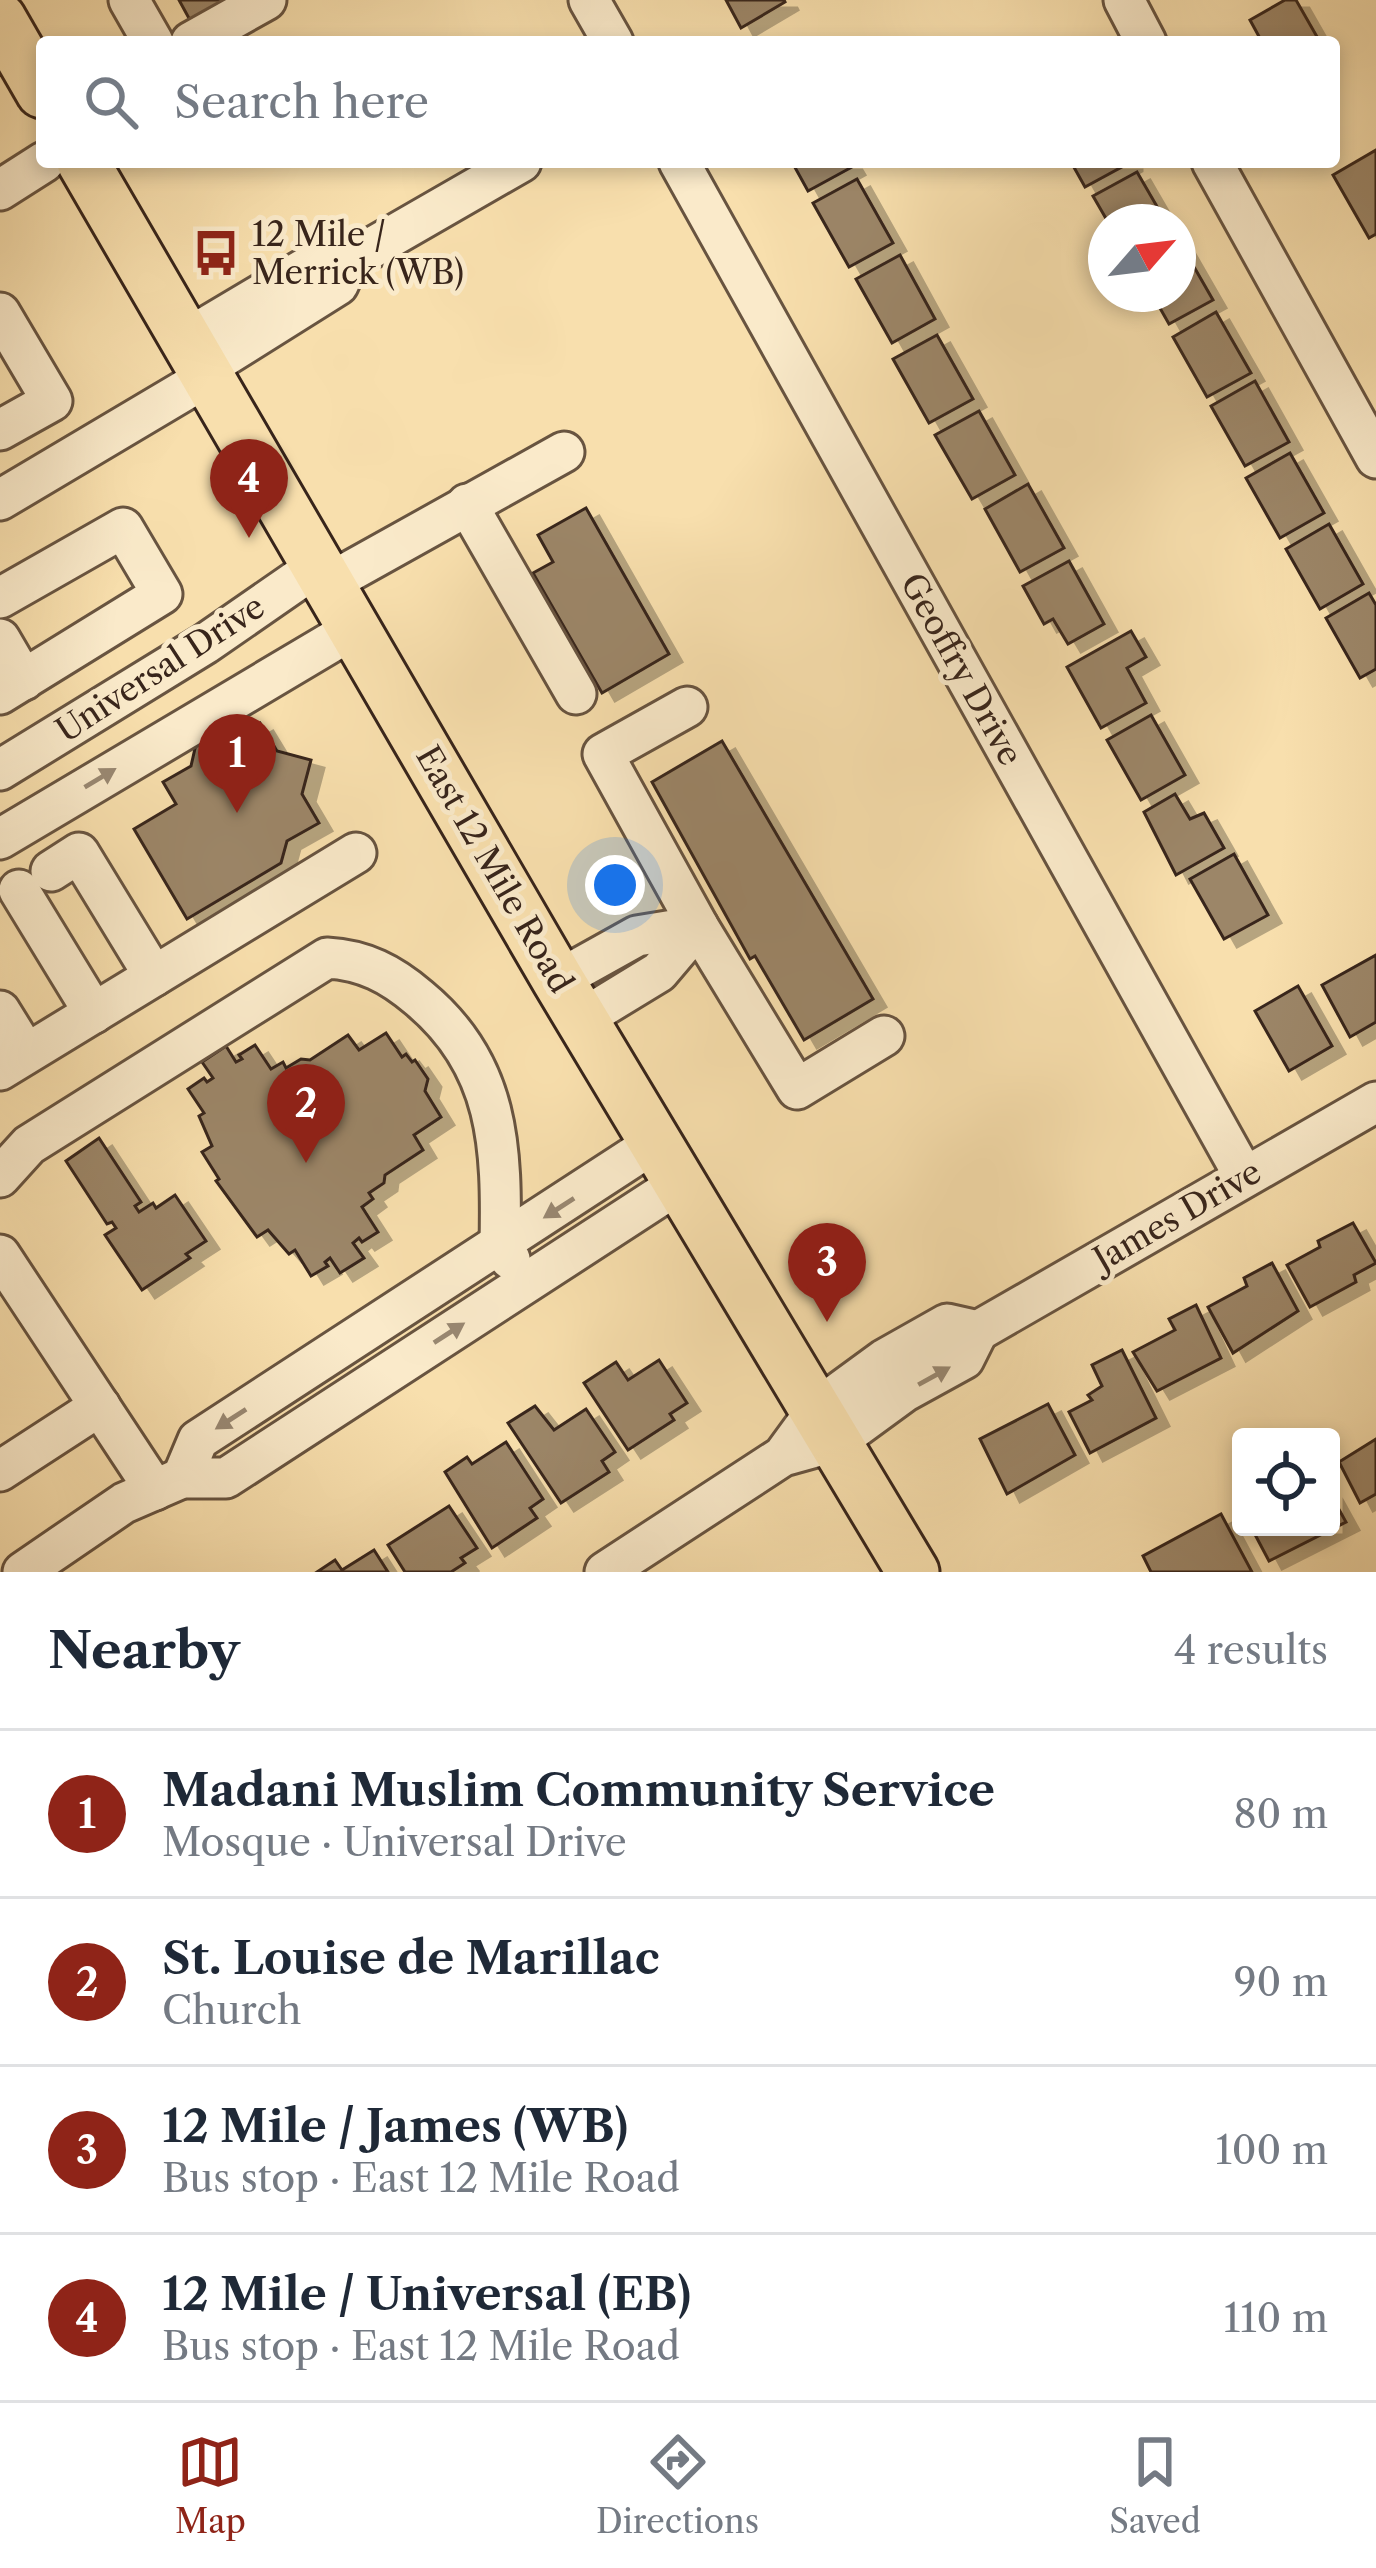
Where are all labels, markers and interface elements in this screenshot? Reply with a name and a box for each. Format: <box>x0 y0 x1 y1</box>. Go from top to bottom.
search box <box>36 36 1340 168</box>
icon: search <box>78 69 144 135</box>
text: Search here <box>174 74 429 130</box>
north arrow <box>1088 204 1196 312</box>
place label: 12 Mile / Merrick (WB) <box>252 214 464 293</box>
bus stop icon: 12 Mile / Merrick (WB) <box>191 228 241 278</box>
pin: 4 <box>210 439 288 538</box>
street label: Geoffry Drive <box>892 566 1031 773</box>
street label: Universal Drive <box>48 586 272 751</box>
pin: 1 <box>198 714 276 813</box>
street label: East 12 Mile Road <box>407 738 582 1000</box>
one-way arrow <box>83 768 117 789</box>
your location <box>585 855 645 915</box>
pin: 2 <box>267 1064 345 1163</box>
street label: James Drive <box>1082 1151 1268 1282</box>
one-way arrow <box>542 1196 575 1218</box>
pin: 3 <box>788 1223 866 1322</box>
one-way arrow <box>432 1323 465 1345</box>
one-way arrow <box>918 1366 951 1387</box>
one-way arrow <box>215 1407 247 1429</box>
map controls <box>1232 1428 1340 1536</box>
button: locate <box>1232 1428 1340 1536</box>
text: Nearby <box>48 1619 240 1681</box>
text: 4 results <box>1174 1626 1328 1674</box>
text: Madani Muslim Community Service <box>162 1762 995 1818</box>
text: 1 <box>78 1790 96 1838</box>
text: 80 m <box>1233 1790 1328 1838</box>
text: Mosque · Universal Drive <box>162 1818 627 1866</box>
text: St. Louise de Marillac <box>162 1930 660 1986</box>
text: 2 <box>75 1958 99 2006</box>
text: 90 m <box>1234 1958 1328 2006</box>
text: Church <box>162 1986 301 2034</box>
text: 12 Mile / James (WB) <box>162 2098 628 2154</box>
text: 3 <box>76 2126 98 2174</box>
text: 100 m <box>1215 2126 1328 2174</box>
text: Bus stop · East 12 Mile Road <box>162 2154 680 2202</box>
text: 12 Mile / Universal (EB) <box>162 2266 691 2322</box>
text: 4 <box>75 2294 99 2342</box>
text: 110 m <box>1224 2294 1328 2342</box>
text: Bus stop · East 12 Mile Road <box>162 2322 680 2370</box>
tab: Map <box>175 2429 246 2542</box>
tab: Directions <box>596 2429 759 2542</box>
tab: Saved <box>1109 2429 1201 2542</box>

